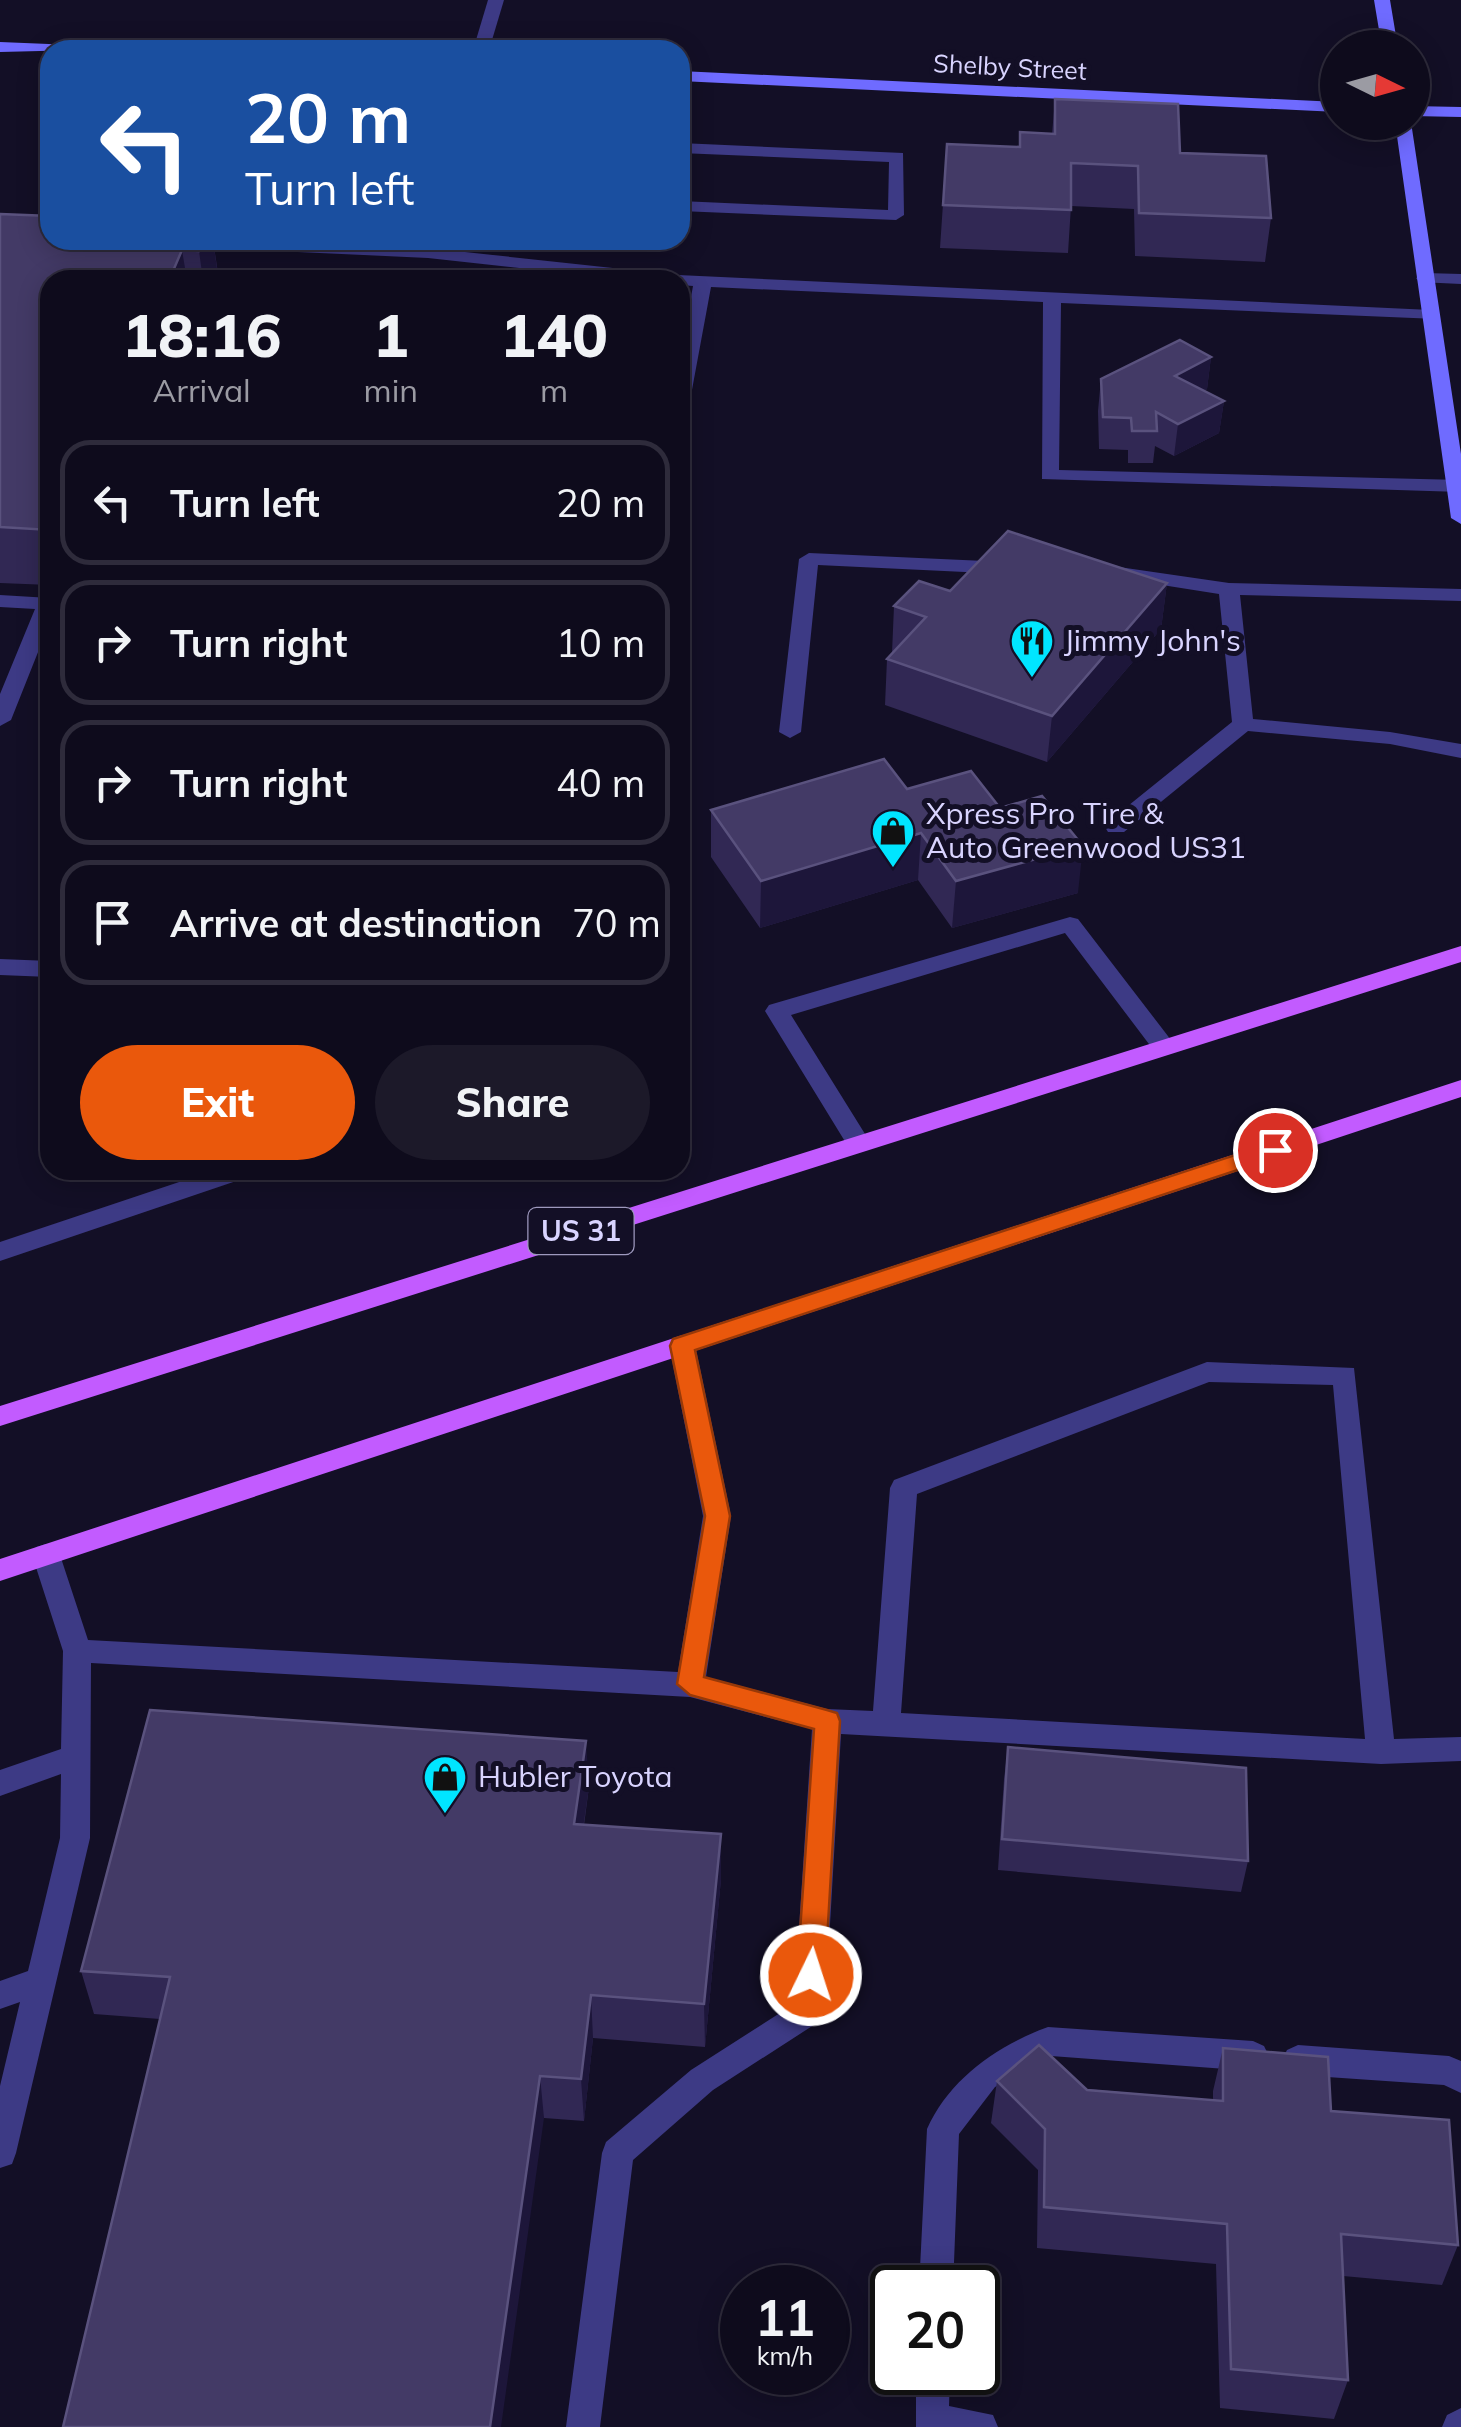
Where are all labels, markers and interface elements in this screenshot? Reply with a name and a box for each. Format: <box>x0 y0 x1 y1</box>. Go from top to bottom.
north arrow <box>1320 30 1430 140</box>
map controls <box>1320 30 1430 140</box>
street label: Shelby Street <box>933 47 1088 86</box>
text: 20 m <box>245 73 411 161</box>
icon: left <box>80 80 210 210</box>
text: Turn left <box>245 160 414 216</box>
text: 18:16 <box>122 297 282 372</box>
text: 1 <box>373 297 409 372</box>
text: 140 <box>500 297 608 372</box>
text: Arrival <box>153 370 251 410</box>
text: min <box>364 370 418 410</box>
text: m <box>540 370 568 410</box>
icon: left <box>85 475 140 530</box>
text: Turn left <box>170 479 320 527</box>
text: 20 m <box>556 479 645 527</box>
icon: right <box>85 615 140 670</box>
restaurant icon: Jimmy John's <box>1009 618 1055 679</box>
text: Turn right <box>170 619 347 667</box>
text: 10 m <box>556 619 645 667</box>
place label: Jimmy John's <box>1064 621 1241 659</box>
icon: right <box>85 755 140 810</box>
text: Turn right <box>170 759 347 807</box>
text: 40 m <box>556 759 645 807</box>
place label: Xpress Pro Tire & Auto Greenwood US31 <box>926 794 1246 866</box>
shop icon: Xpress Pro Tire & Auto Greenwood US31 <box>870 808 916 869</box>
icon: arrive <box>85 895 140 950</box>
text: Arrive at destination <box>170 899 542 947</box>
text: 70 m <box>572 899 661 947</box>
button: Exit <box>80 1045 355 1160</box>
button: Share <box>375 1045 650 1160</box>
pin <box>1233 1108 1318 1193</box>
icon: arrive <box>1248 1123 1303 1178</box>
road number: US 31 <box>528 1208 634 1254</box>
shop icon: Hubler Toyota <box>422 1754 468 1815</box>
place label: Hubler Toyota <box>478 1757 672 1795</box>
position arrow <box>759 1923 863 2027</box>
speed limit sign: 20 <box>870 2265 1000 2395</box>
text: 11 <box>755 2286 815 2349</box>
text: km/h <box>757 2340 813 2371</box>

